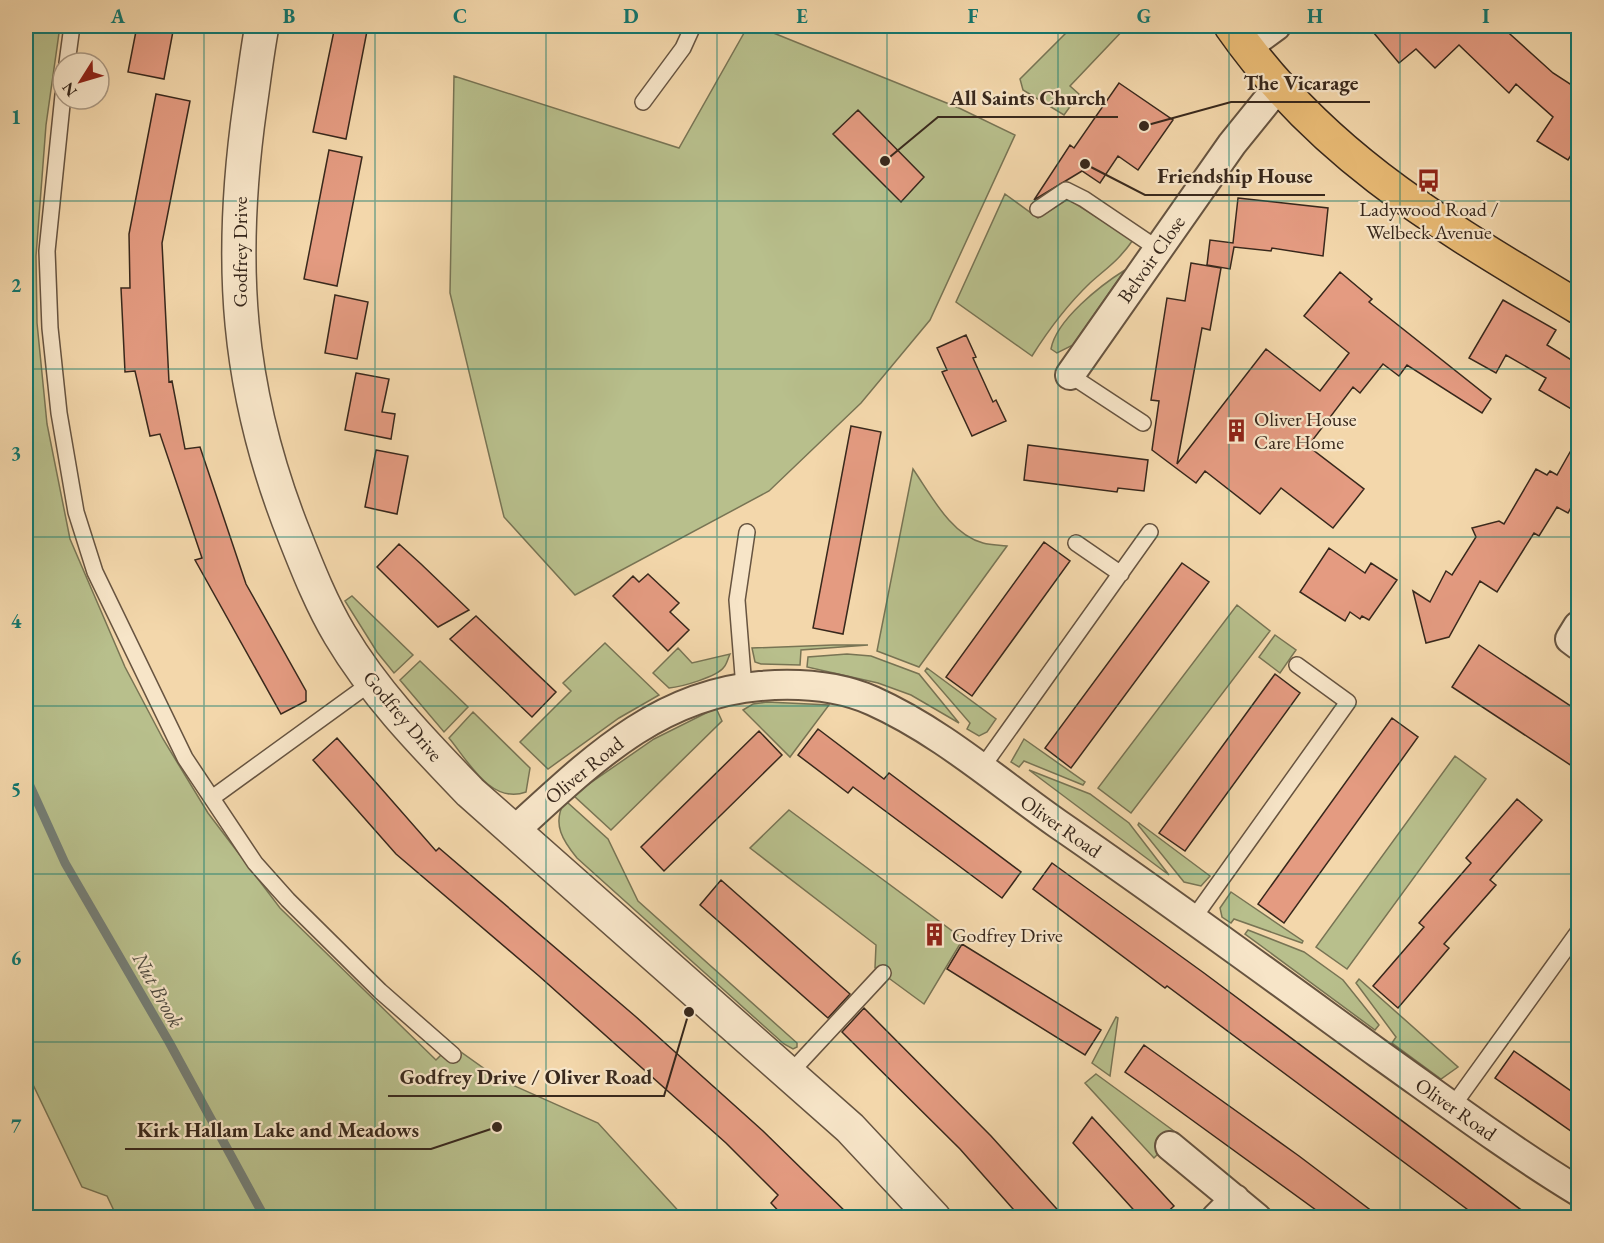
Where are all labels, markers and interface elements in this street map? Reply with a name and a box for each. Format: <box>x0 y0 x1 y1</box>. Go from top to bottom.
text: A <box>110 3 126 29</box>
text: B <box>283 3 295 29</box>
text: C <box>453 3 467 29</box>
text: D <box>623 3 639 29</box>
text: E <box>796 3 808 29</box>
text: F <box>968 3 979 29</box>
text: G <box>1137 3 1151 29</box>
text: H <box>1307 3 1323 29</box>
text: I <box>1482 3 1490 29</box>
north arrow <box>51 51 111 111</box>
callout: The Vicarage <box>1231 63 1370 102</box>
text: The Vicarage <box>1244 69 1359 96</box>
text: N <box>57 78 82 101</box>
callout: All Saints Church <box>938 78 1118 117</box>
text: All Saints Church <box>949 84 1107 111</box>
text: 1 <box>11 104 21 130</box>
callout: Friendship House <box>1145 156 1325 195</box>
text: Friendship House <box>1157 162 1313 189</box>
bus stop icon: Ladywood Road / Welbeck Avenue <box>1416 168 1442 194</box>
street label: Godfrey Drive <box>227 196 253 307</box>
place label: Ladywood Road / Welbeck Avenue <box>1359 196 1499 245</box>
street label: Belvoir Close <box>1111 210 1191 308</box>
text: 2 <box>11 272 22 298</box>
place label: Oliver House Care Home <box>1254 406 1357 455</box>
building icon: Oliver House Care Home <box>1223 418 1249 444</box>
text: 3 <box>11 440 21 466</box>
text: 4 <box>11 608 22 634</box>
street label: Godfrey Drive <box>357 665 449 767</box>
street label: Oliver Road <box>539 730 629 810</box>
text: 5 <box>11 776 21 802</box>
street label: Oliver Road <box>1015 789 1107 864</box>
building icon: Godfrey Drive <box>921 922 947 948</box>
place label: Godfrey Drive <box>952 922 1063 948</box>
text: 6 <box>11 945 22 971</box>
water label: Nut Brook <box>126 946 190 1033</box>
callout: Godfrey Drive / Oliver Road <box>388 1057 664 1096</box>
text: Godfrey Drive / Oliver Road <box>400 1063 653 1090</box>
street label: Oliver Road <box>1410 1072 1502 1147</box>
callout: Kirk Hallam Lake and Meadows <box>125 1110 431 1149</box>
text: 7 <box>11 1113 22 1139</box>
text: Kirk Hallam Lake and Meadows <box>137 1116 419 1143</box>

